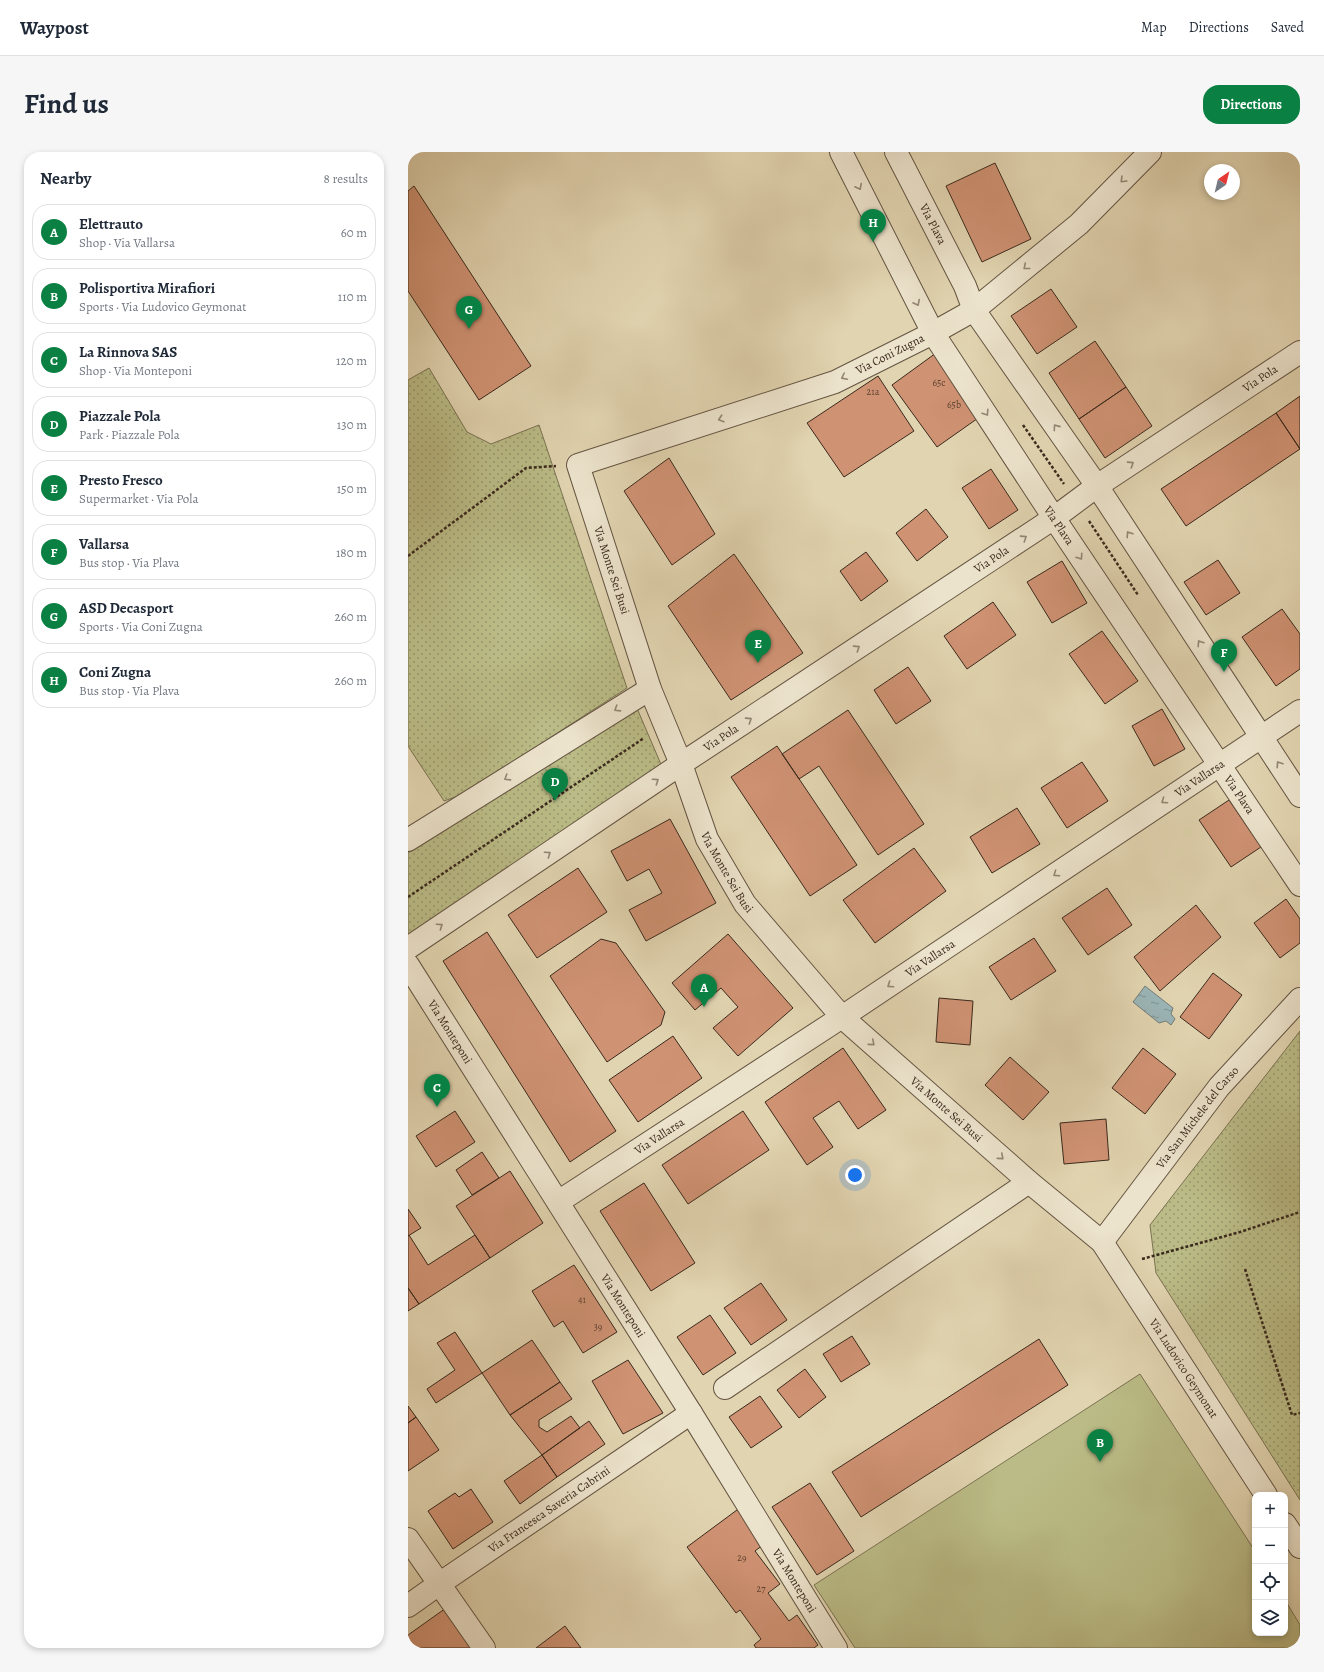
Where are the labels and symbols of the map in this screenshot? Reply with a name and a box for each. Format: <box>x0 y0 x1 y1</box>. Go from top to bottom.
north arrow <box>1204 164 1240 200</box>
one-way arrow <box>1120 175 1128 183</box>
one-way arrow <box>854 183 861 190</box>
street label: Via Plava <box>915 200 950 248</box>
pin: H <box>860 209 886 242</box>
one-way arrow <box>1024 262 1031 269</box>
pin: G <box>456 296 482 329</box>
one-way arrow <box>913 299 920 306</box>
street label: Via Coni Zugna <box>852 330 927 379</box>
street label: Via Pola <box>1239 361 1281 396</box>
one-way arrow <box>841 372 848 380</box>
house number: 65c <box>932 376 946 389</box>
house number: 21a <box>867 385 880 398</box>
house number: 65b <box>947 398 961 411</box>
one-way arrow <box>981 409 988 416</box>
one-way arrow <box>718 414 725 422</box>
one-way arrow <box>1054 424 1061 431</box>
one-way arrow <box>1127 461 1134 468</box>
street label: Via Plava <box>1040 502 1078 548</box>
street label: Via Monte Sei Busi <box>590 523 633 616</box>
one-way arrow <box>1126 531 1134 538</box>
one-way arrow <box>1020 535 1027 542</box>
street label: Via Pola <box>970 542 1012 577</box>
one-way arrow <box>1075 553 1083 560</box>
pin: E <box>745 630 771 663</box>
pin: F <box>1211 639 1237 672</box>
one-way arrow <box>1197 640 1205 647</box>
one-way arrow <box>853 645 860 653</box>
one-way arrow <box>614 705 621 712</box>
one-way arrow <box>745 717 752 725</box>
street label: Via Pola <box>699 720 742 756</box>
street label: Via Vallarsa <box>1171 755 1228 801</box>
one-way arrow <box>1276 761 1283 768</box>
pin: D <box>542 768 568 801</box>
street label: Via Plava <box>1220 771 1258 818</box>
one-way arrow <box>504 774 511 781</box>
one-way arrow <box>652 778 659 786</box>
one-way arrow <box>1161 796 1168 804</box>
street label: Via Monte Sei Busi <box>697 829 757 916</box>
one-way arrow <box>544 851 551 858</box>
one-way arrow <box>1053 869 1060 877</box>
one-way arrow <box>436 924 443 931</box>
street label: Via Vallarsa <box>901 935 959 981</box>
pin: A <box>691 974 717 1007</box>
one-way arrow <box>887 980 894 988</box>
street label: Via Monteponi <box>424 996 476 1067</box>
one-way arrow <box>867 1038 874 1045</box>
street label: Via San Michele del Carso <box>1152 1063 1242 1172</box>
street label: Via Monte Sei Busi <box>906 1072 986 1146</box>
pin: C <box>424 1074 450 1107</box>
street label: Via Vallarsa <box>630 1114 688 1159</box>
one-way arrow <box>996 1152 1003 1159</box>
your location <box>845 1165 865 1185</box>
street label: Via Monteponi <box>597 1270 649 1341</box>
house number: 41 <box>578 1293 587 1306</box>
street label: Via Ludovico Geymonat <box>1145 1315 1222 1421</box>
house number: 39 <box>594 1320 603 1333</box>
pin: B <box>1087 1429 1113 1462</box>
street label: Via Francesca Saveria Cabrini <box>484 1462 613 1557</box>
street label: Via Monteponi <box>768 1545 820 1616</box>
house number: 29 <box>737 1551 747 1564</box>
house number: 27 <box>757 1582 766 1595</box>

